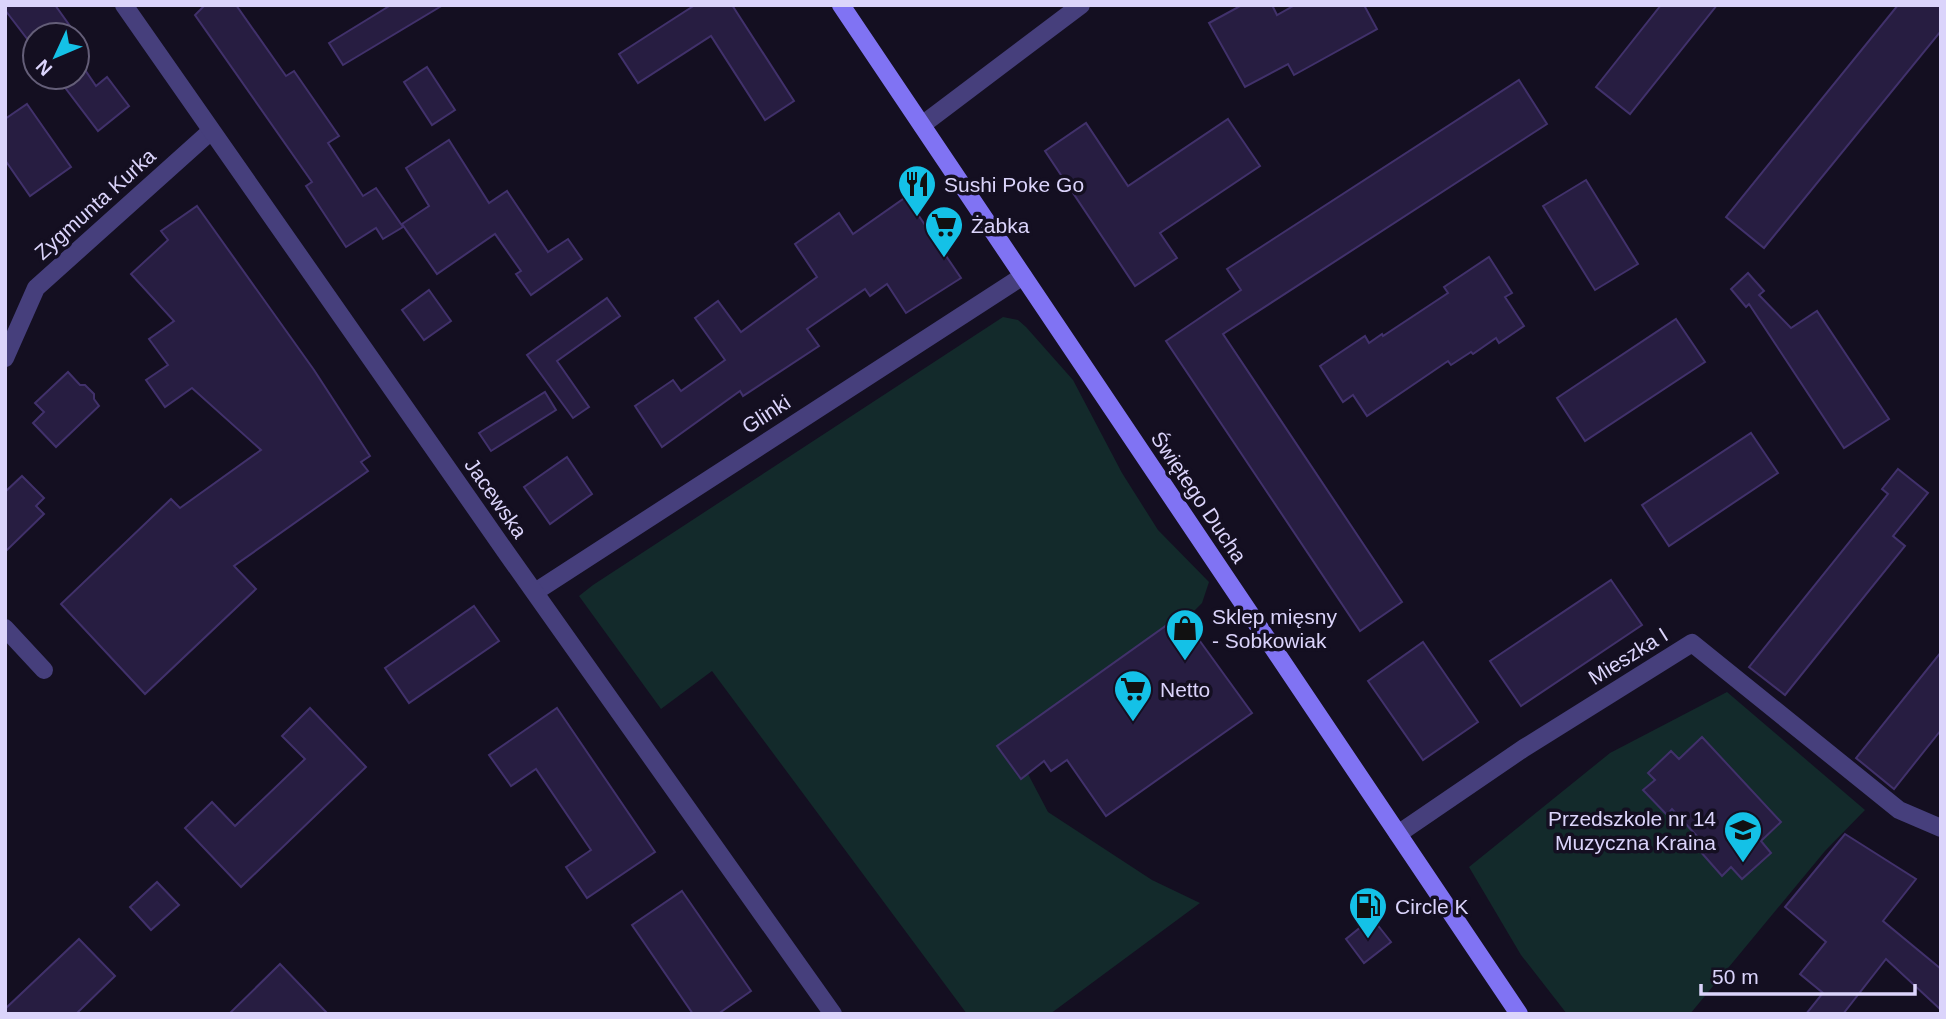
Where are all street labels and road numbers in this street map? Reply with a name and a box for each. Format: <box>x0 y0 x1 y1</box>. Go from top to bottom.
street label: Zygmunta Kurka <box>30 144 160 264</box>
street label: Glinki <box>738 390 794 438</box>
street label: Świętego Ducha <box>1147 427 1251 567</box>
street label: Jacewska <box>460 454 532 543</box>
street label: Mieszka I <box>1584 623 1672 689</box>

